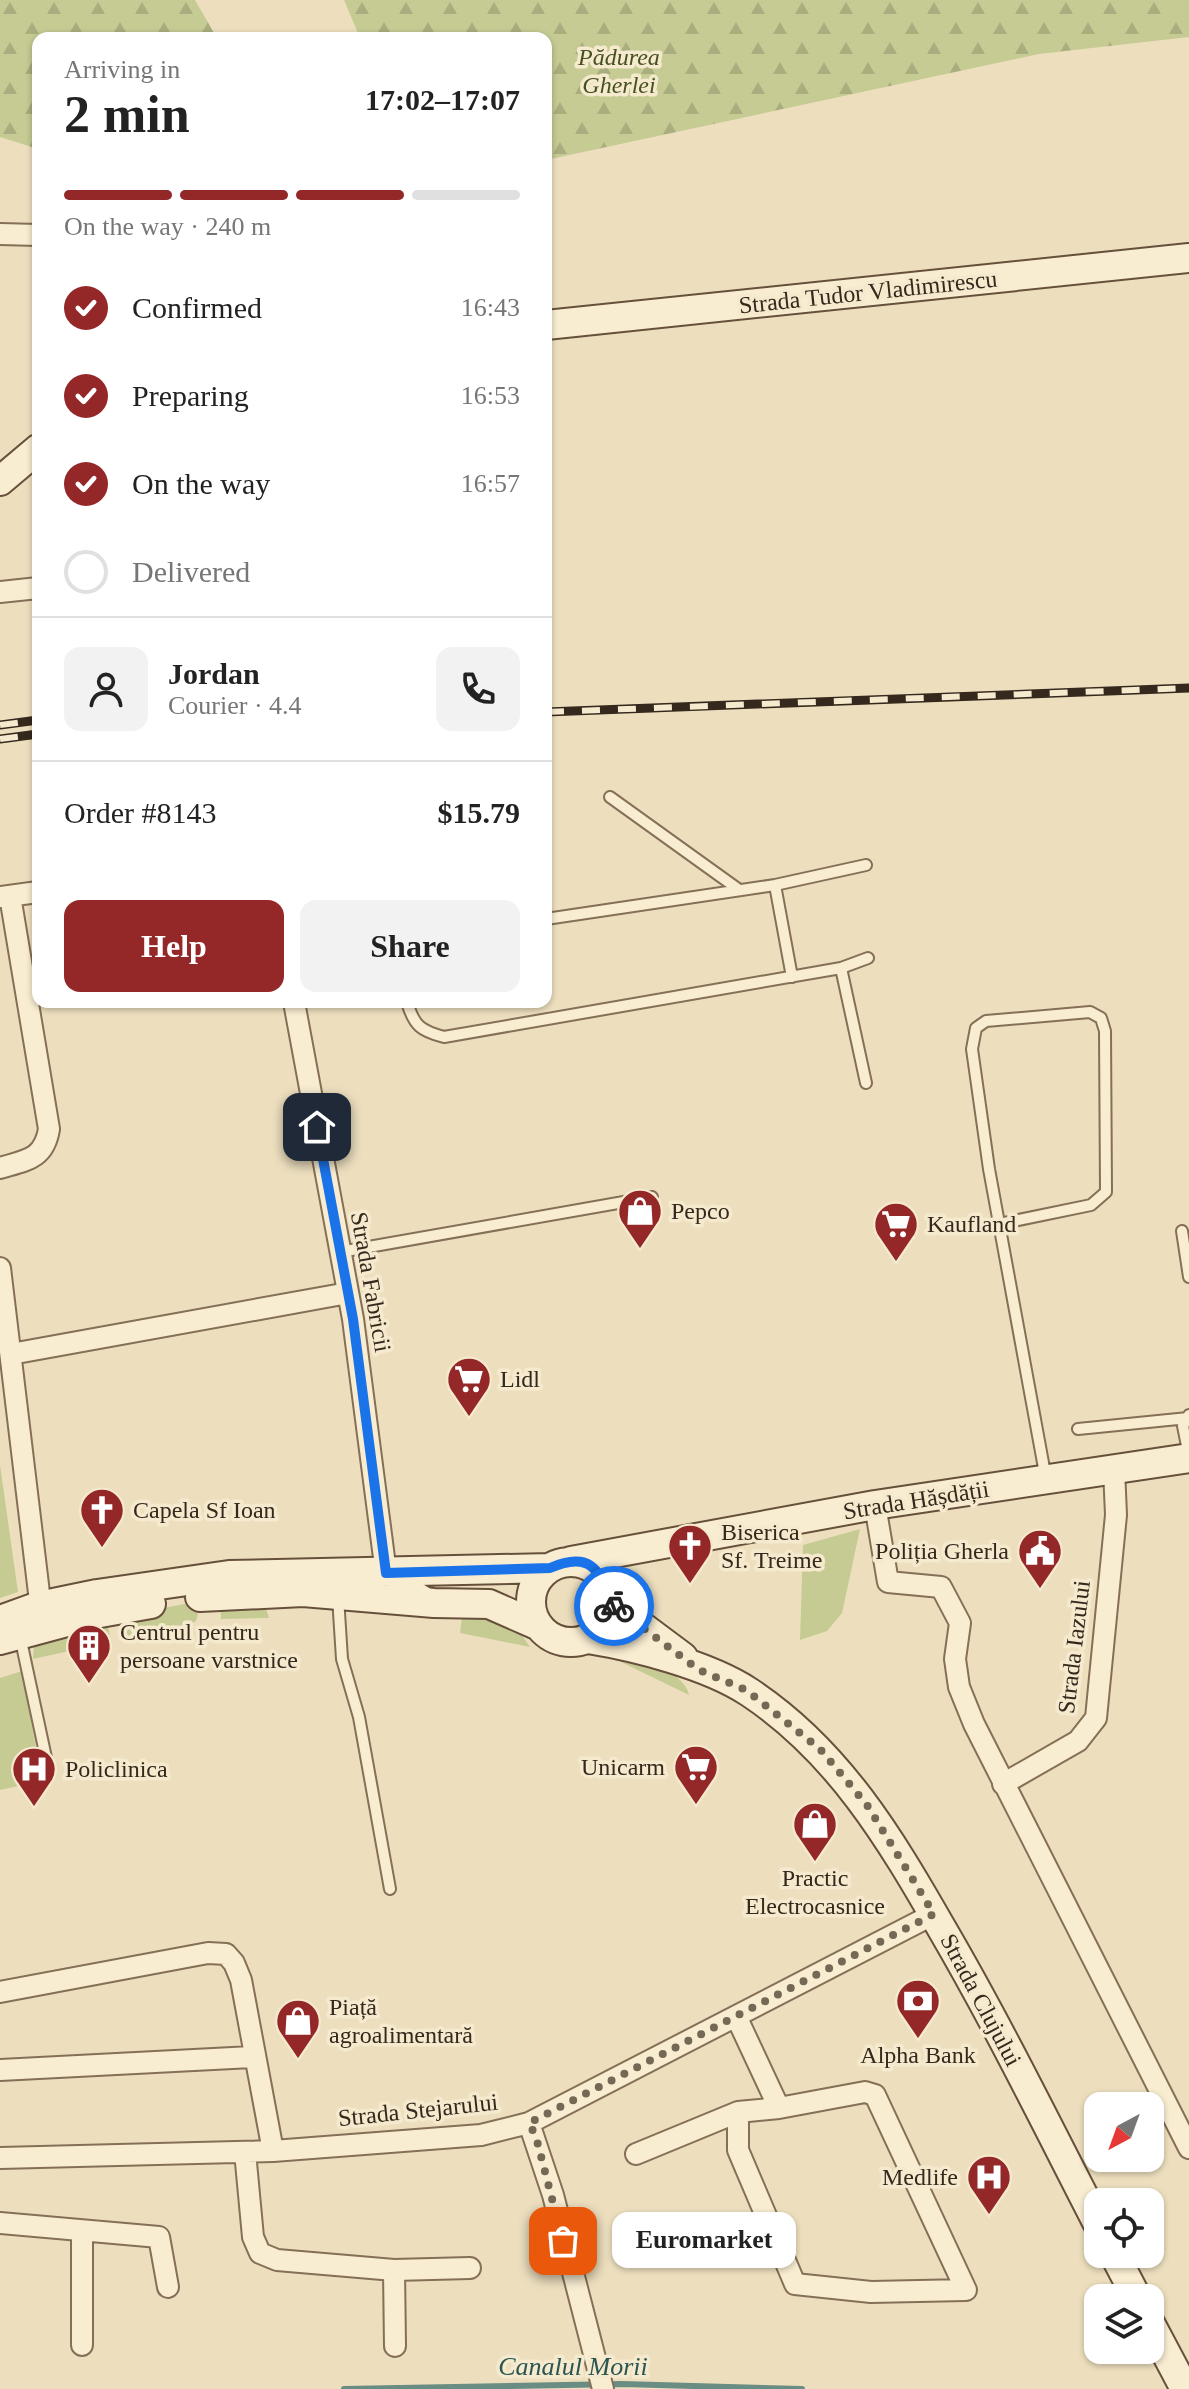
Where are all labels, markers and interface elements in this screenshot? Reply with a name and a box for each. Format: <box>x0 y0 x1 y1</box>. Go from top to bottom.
park label: Pădurea Gherlei <box>577 44 660 98</box>
text: Arriving in <box>64 55 180 84</box>
text: 17:02–17:07 <box>365 83 520 116</box>
text: 2 min <box>64 86 190 143</box>
text: On the way · 240 m <box>64 212 271 241</box>
street label: Strada Tudor Vladimirescu <box>738 266 998 318</box>
icon: check <box>64 286 108 330</box>
text: Confirmed <box>132 291 262 324</box>
text: 16:43 <box>461 293 520 322</box>
icon: check <box>64 374 108 418</box>
text: Preparing <box>132 379 249 412</box>
text: 16:53 <box>461 381 520 410</box>
icon: check <box>64 462 108 506</box>
text: On the way <box>132 467 270 500</box>
text: 16:57 <box>461 469 520 498</box>
text: Delivered <box>132 555 250 588</box>
button: person <box>64 647 148 731</box>
button: phone <box>436 647 520 731</box>
text: Jordan <box>168 657 260 690</box>
text: Courier · 4.4 <box>168 691 302 720</box>
text: Order #8143 <box>64 796 216 829</box>
text: $15.79 <box>438 796 520 829</box>
button: Help <box>64 900 284 992</box>
button: Share <box>300 900 520 992</box>
pin <box>283 1093 351 1161</box>
icon: home <box>295 1105 339 1149</box>
shop icon: Pepco <box>616 1187 664 1250</box>
place label: Pepco <box>671 1198 730 1224</box>
supermarket icon: Kaufland <box>872 1200 920 1263</box>
street label: Strada Fabricii <box>346 1210 396 1354</box>
place label: Kaufland <box>927 1211 1016 1237</box>
supermarket icon: Lidl <box>445 1355 493 1418</box>
place label: Lidl <box>500 1366 540 1392</box>
street label: Strada Hășdății <box>841 1476 991 1524</box>
church icon: Capela Sf Ioan <box>78 1486 126 1549</box>
place label: Capela Sf Ioan <box>133 1497 276 1523</box>
place label: Biserica Sf. Treime <box>721 1519 822 1573</box>
church icon: Biserica Sf. Treime <box>666 1522 714 1585</box>
public building icon: Poliția Gherla <box>1016 1527 1064 1590</box>
place label: Poliția Gherla <box>875 1538 1009 1564</box>
courier <box>574 1566 654 1646</box>
street label: Strada Iazului <box>1053 1579 1095 1715</box>
icon: bike <box>592 1584 636 1628</box>
place label: Centrul pentru persoane varstnice <box>120 1619 298 1673</box>
building icon: Centrul pentru persoane varstnice <box>65 1622 113 1685</box>
supermarket icon: Unicarm <box>672 1743 720 1806</box>
hospital icon: Policlinica <box>10 1745 58 1808</box>
place label: Unicarm <box>581 1754 665 1780</box>
place label: Policlinica <box>65 1756 168 1782</box>
shop icon: Practic Electrocasnice <box>791 1800 839 1863</box>
place label: Practic Electrocasnice <box>745 1865 885 1919</box>
street label: Strada Clujului <box>935 1929 1027 2071</box>
bank icon: Alpha Bank <box>894 1977 942 2040</box>
place label: Piață agroalimentară <box>329 1994 473 2048</box>
shop icon: Piață agroalimentară <box>274 1997 322 2060</box>
place label: Alpha Bank <box>860 2042 976 2068</box>
street label: Strada Stejarului <box>337 2089 500 2131</box>
north arrow <box>1084 2092 1164 2172</box>
map controls <box>1084 2092 1164 2364</box>
hospital icon: Medlife <box>965 2153 1013 2216</box>
place label: Medlife <box>882 2164 958 2190</box>
button: locate <box>1084 2188 1164 2268</box>
pin <box>529 2207 597 2275</box>
callout: Euromarket <box>611 2213 795 2269</box>
icon: bag <box>541 2219 585 2263</box>
text: Euromarket <box>636 2225 772 2254</box>
button: layers <box>1084 2284 1164 2364</box>
water label: Canalul Morii <box>498 2352 648 2381</box>

